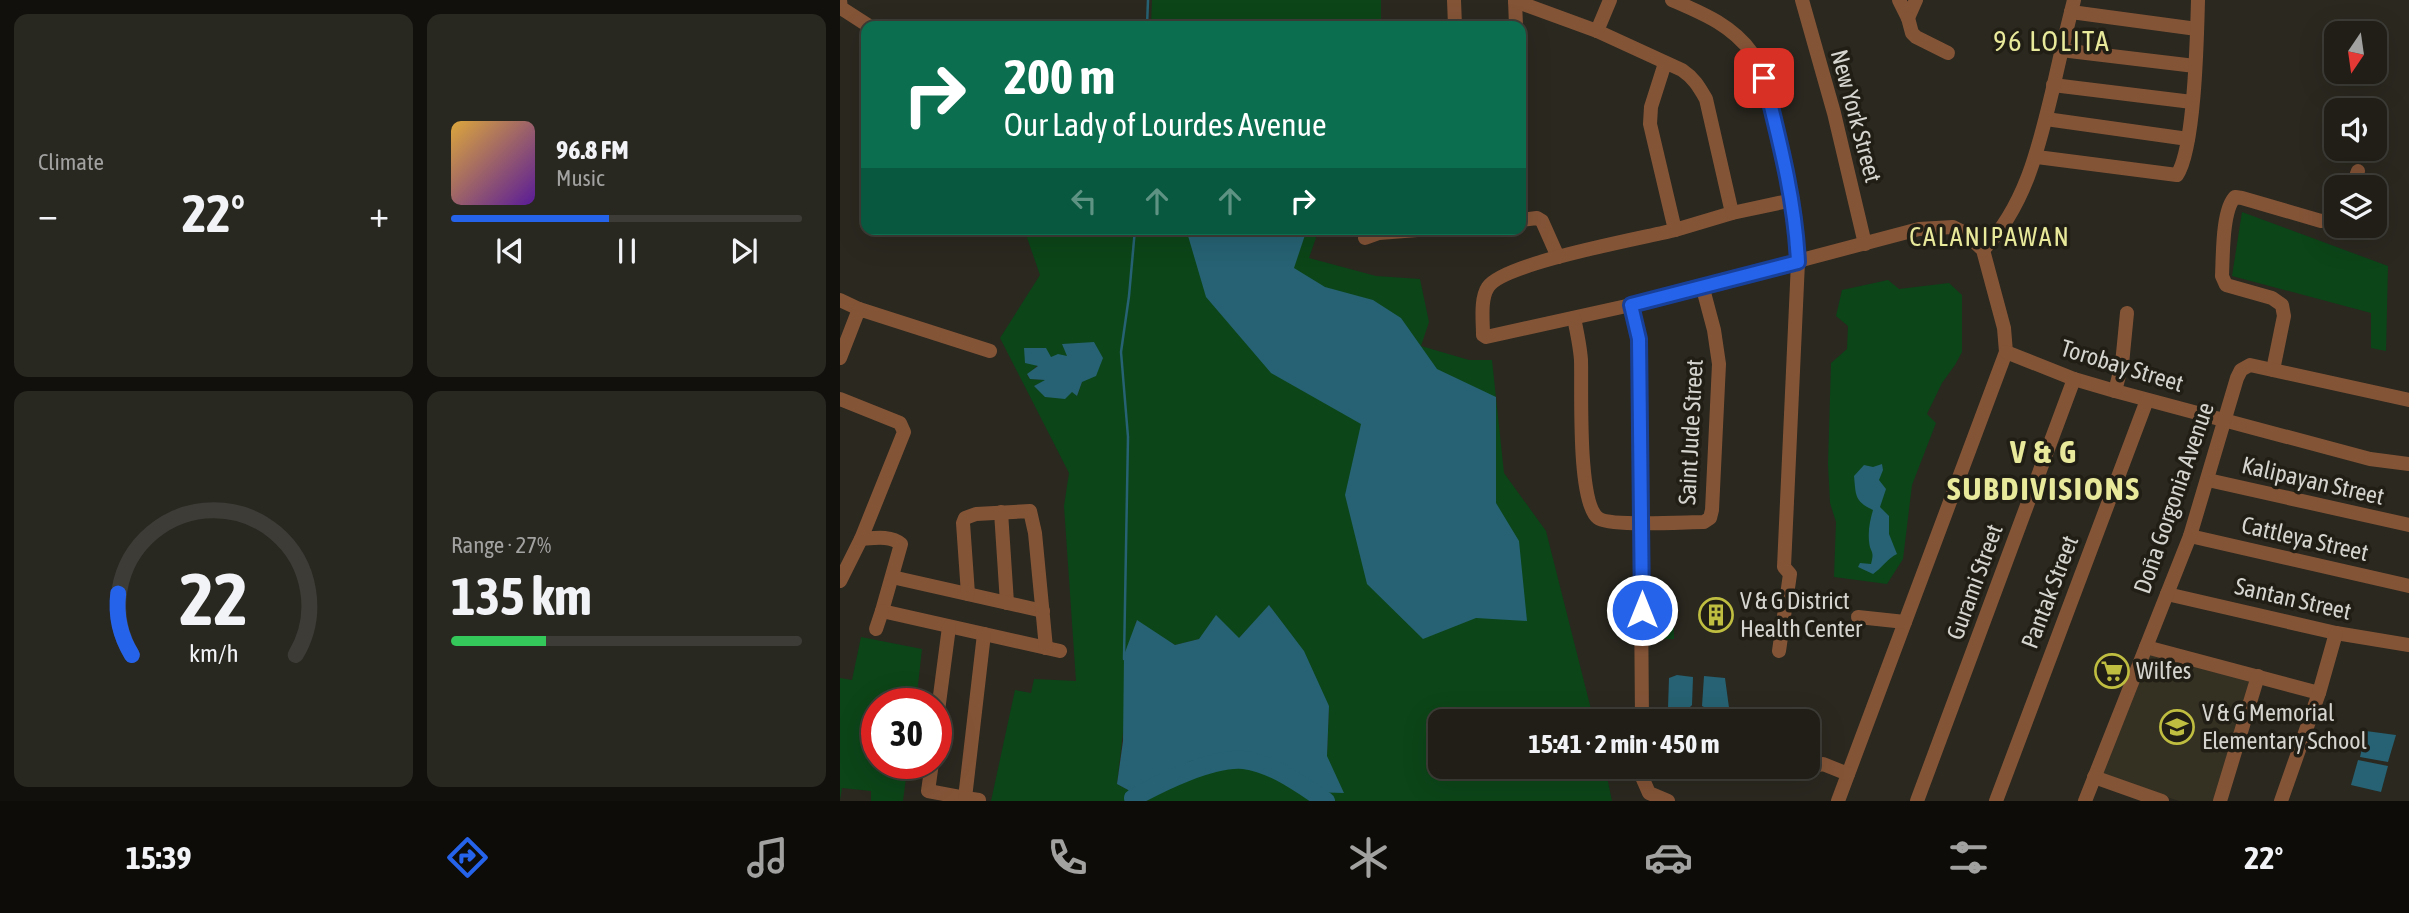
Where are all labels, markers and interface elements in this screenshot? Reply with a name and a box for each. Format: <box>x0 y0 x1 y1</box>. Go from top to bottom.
north arrow <box>2324 21 2387 84</box>
map controls <box>2324 21 2387 238</box>
district label: 96 LOLITA <box>1993 25 2111 57</box>
street label: New York Street <box>1826 46 1887 185</box>
text: 200 m <box>1004 48 1115 104</box>
pin <box>1734 48 1794 108</box>
icon: right <box>889 49 980 140</box>
icon: arrive <box>1745 59 1783 97</box>
button: sound <box>2324 98 2387 161</box>
text: Our Lady of Lourdes Avenue <box>1004 106 1327 143</box>
text: 96.8 FM <box>556 135 629 165</box>
text: Climate <box>38 149 104 175</box>
text: Music <box>556 165 604 191</box>
button: layers <box>2324 175 2387 238</box>
icon: left <box>1065 182 1103 220</box>
icon: ahead <box>1138 182 1176 220</box>
icon: ahead <box>1211 182 1249 220</box>
icon: right <box>1284 182 1322 220</box>
text: 22° <box>182 183 245 243</box>
text: − <box>38 192 58 235</box>
text: + <box>369 192 389 235</box>
district label: CALANIPAWAN <box>1909 222 2071 252</box>
icon: previous <box>491 232 529 270</box>
icon: pause <box>608 232 646 270</box>
icon: next <box>725 232 763 270</box>
street label: Torobay Street <box>2057 334 2187 397</box>
street label: Saint Jude Street <box>1673 358 1708 506</box>
street label: Doña Gorgonia Avenue <box>2128 399 2219 597</box>
district label: V & G SUBDIVISIONS <box>1947 433 2141 507</box>
street label: Kalipayan Street <box>2239 451 2387 510</box>
street label: Cattleya Street <box>2239 511 2371 566</box>
street label: Gurami Street <box>1941 520 2008 643</box>
text: Range · 27% <box>451 532 551 558</box>
street label: Pantak Street <box>2016 532 2083 652</box>
text: 22 <box>179 557 248 640</box>
text: 135 km <box>451 566 592 626</box>
street label: Santan Street <box>2232 572 2354 625</box>
position arrow <box>1605 573 1679 647</box>
place label: V & G District Health Center <box>1740 587 1863 642</box>
building icon: V & G District Health Center <box>1697 596 1735 634</box>
text: km/h <box>189 639 238 667</box>
supermarket icon: Wilfes <box>2093 652 2131 690</box>
place label: Wilfes <box>2136 657 2191 684</box>
speed limit sign: 30 <box>861 688 952 779</box>
place label: V & G Memorial Elementary School <box>2202 699 2368 754</box>
school or university icon: V & G Memorial Elementary School <box>2158 708 2196 746</box>
text: 15:41 · 2 min · 450 m <box>1529 729 1719 759</box>
icon: directions <box>443 833 492 882</box>
icon: music <box>743 833 792 882</box>
icon: phone <box>1043 833 1092 882</box>
icon: climate <box>1344 833 1393 882</box>
icon: car <box>1644 833 1693 882</box>
icon: filters <box>1944 833 1993 882</box>
text: 15:39 <box>126 839 191 876</box>
text: 22° <box>2244 839 2283 876</box>

